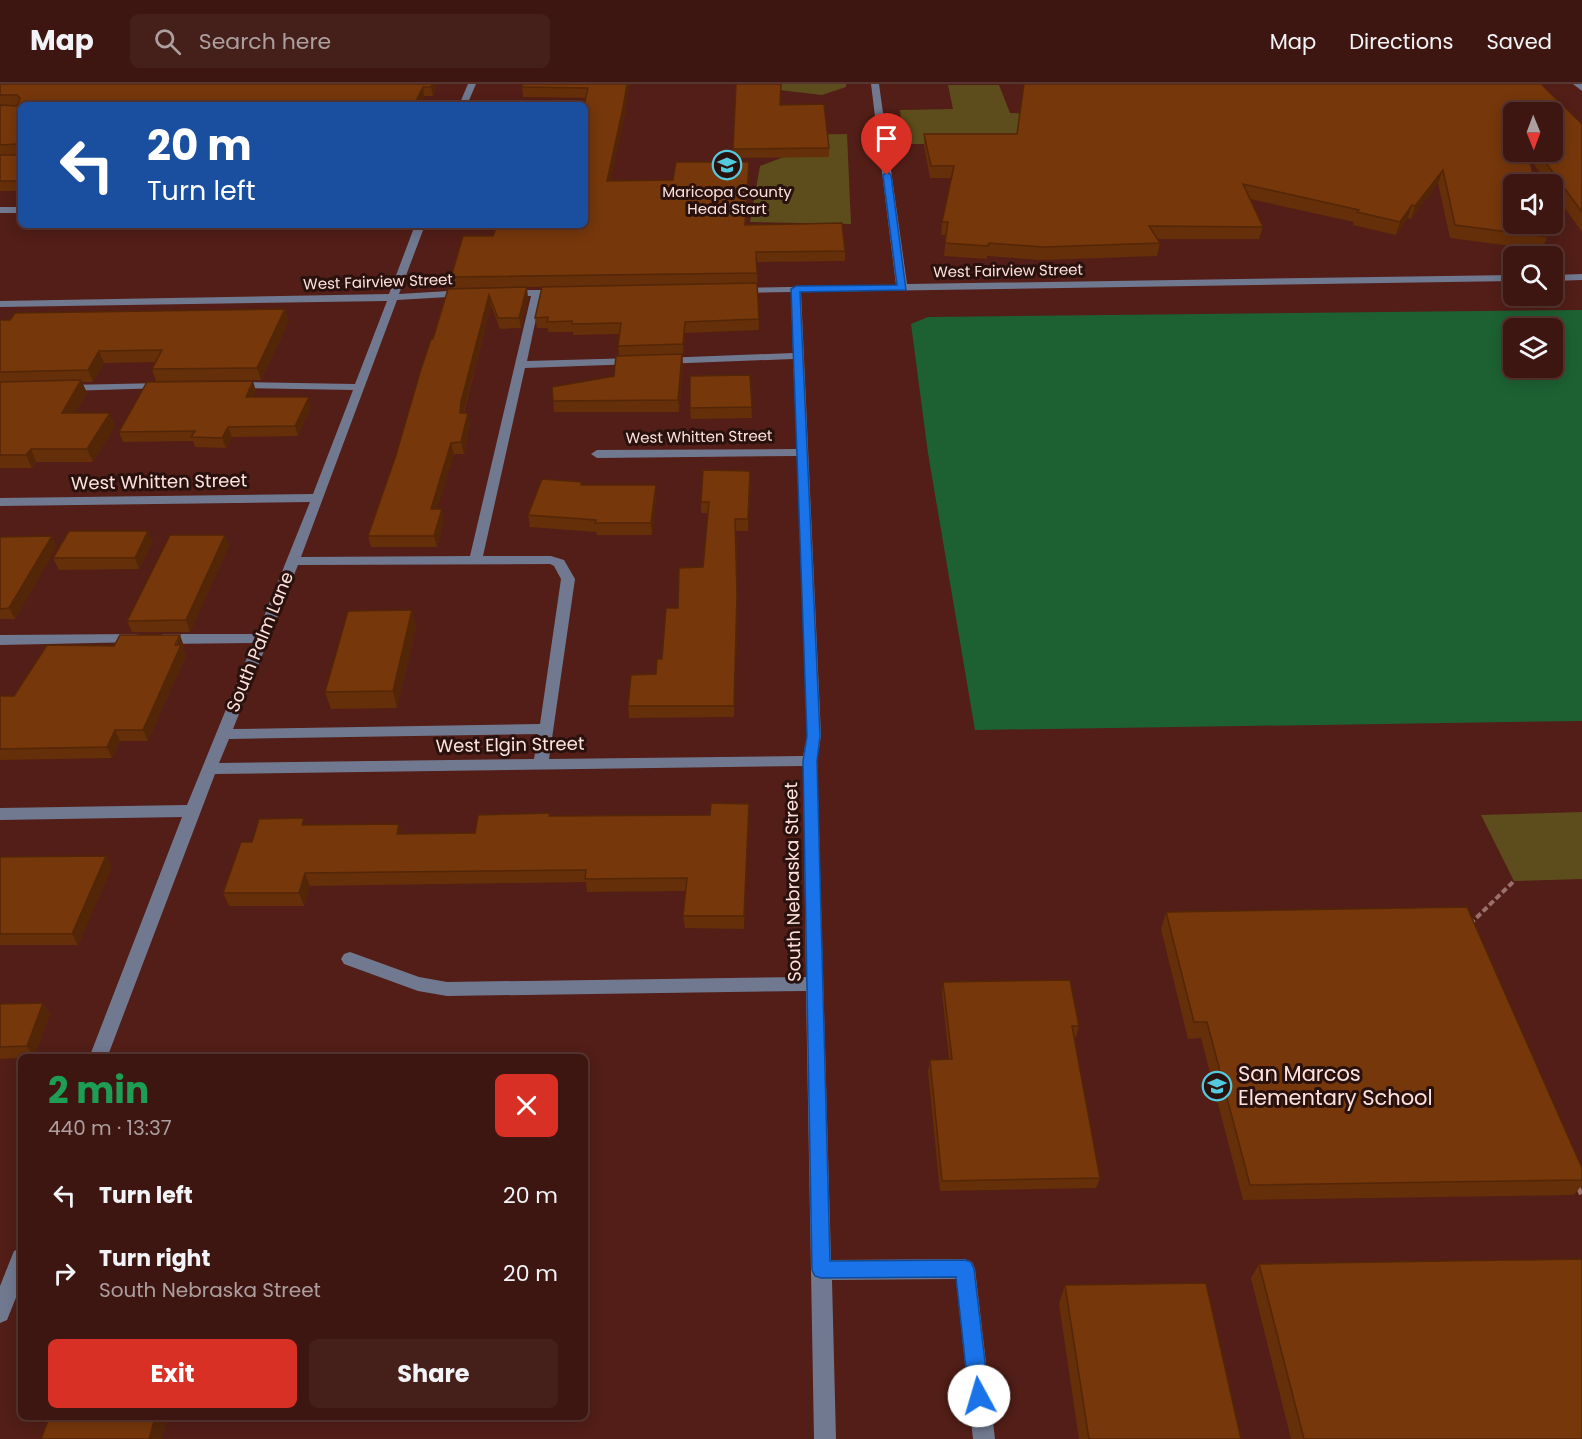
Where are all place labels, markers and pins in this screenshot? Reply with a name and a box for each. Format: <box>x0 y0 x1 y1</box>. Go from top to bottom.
pin <box>861 113 912 175</box>
school or university icon: Maricopa County Head Start <box>711 149 743 181</box>
place label: Maricopa County Head Start <box>662 181 792 219</box>
place label: San Marcos Elementary School <box>1238 1059 1433 1112</box>
school or university icon: San Marcos Elementary School <box>1201 1070 1233 1102</box>

